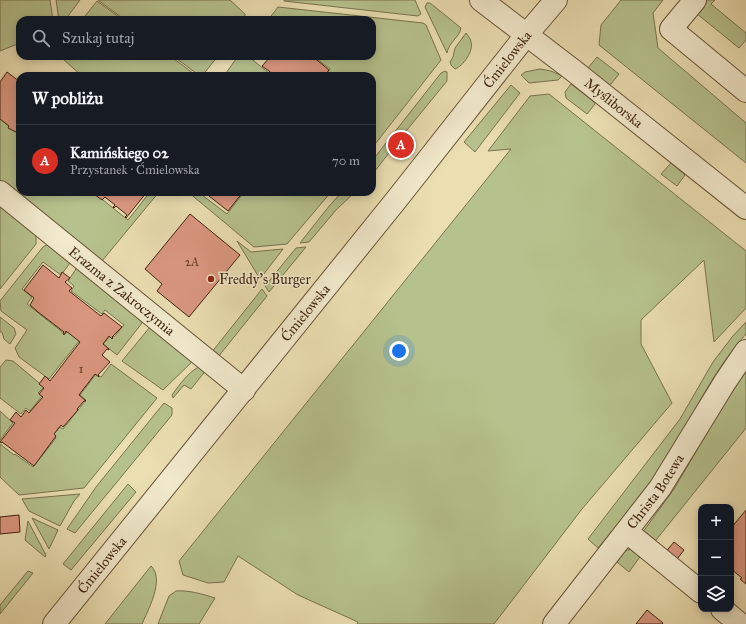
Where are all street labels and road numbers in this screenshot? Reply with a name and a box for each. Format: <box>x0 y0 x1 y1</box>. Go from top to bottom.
street label: Ćmielowska <box>478 27 535 92</box>
street label: Myśliborska <box>581 75 646 132</box>
street label: Erazma z Zakroczymia <box>65 243 178 340</box>
street label: Ćmielowska <box>276 281 334 345</box>
street label: Christa Botewa <box>623 451 688 532</box>
street label: Ćmielowska <box>72 533 130 597</box>

